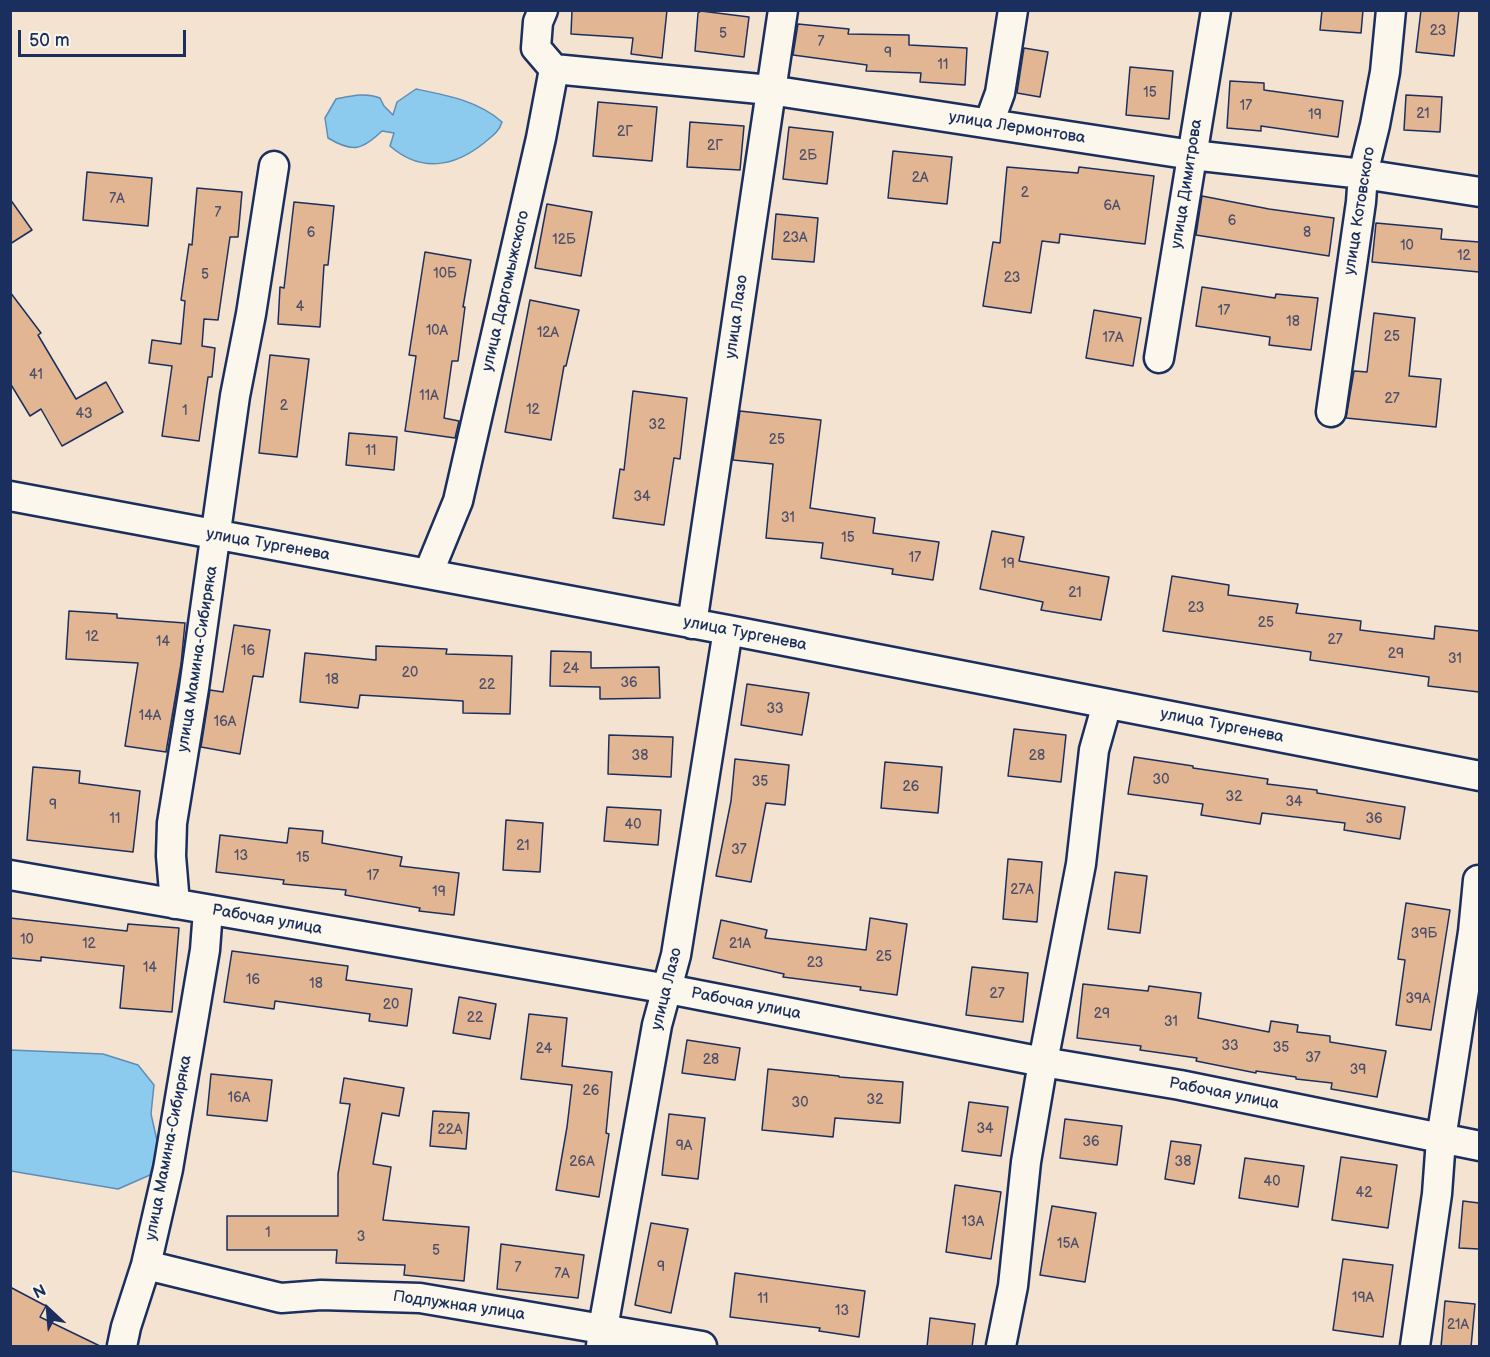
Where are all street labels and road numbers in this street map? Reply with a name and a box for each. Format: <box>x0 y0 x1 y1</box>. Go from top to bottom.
street label: улица Лермонтова <box>947 108 1087 148</box>
street label: улица Димитрова <box>1167 118 1207 250</box>
street label: улица Котовского <box>1340 146 1380 276</box>
street label: улица Даргомыжского <box>478 209 534 373</box>
street label: улица Лазо <box>722 274 752 360</box>
street label: улица Тургенева <box>205 525 331 565</box>
street label: улица Мамина-Сибиряка <box>174 564 222 754</box>
street label: улица Тургенева <box>682 613 808 655</box>
street label: улица Тургенева <box>1159 705 1285 747</box>
street label: Рабочая улица <box>210 901 324 939</box>
street label: улица Лазо <box>647 946 687 1032</box>
street label: Рабочая улица <box>689 984 803 1024</box>
street label: улица Мамина-Сибиряка <box>142 1054 196 1242</box>
street label: Рабочая улица <box>1167 1074 1281 1114</box>
street label: Подлужная улица <box>392 1287 526 1325</box>

